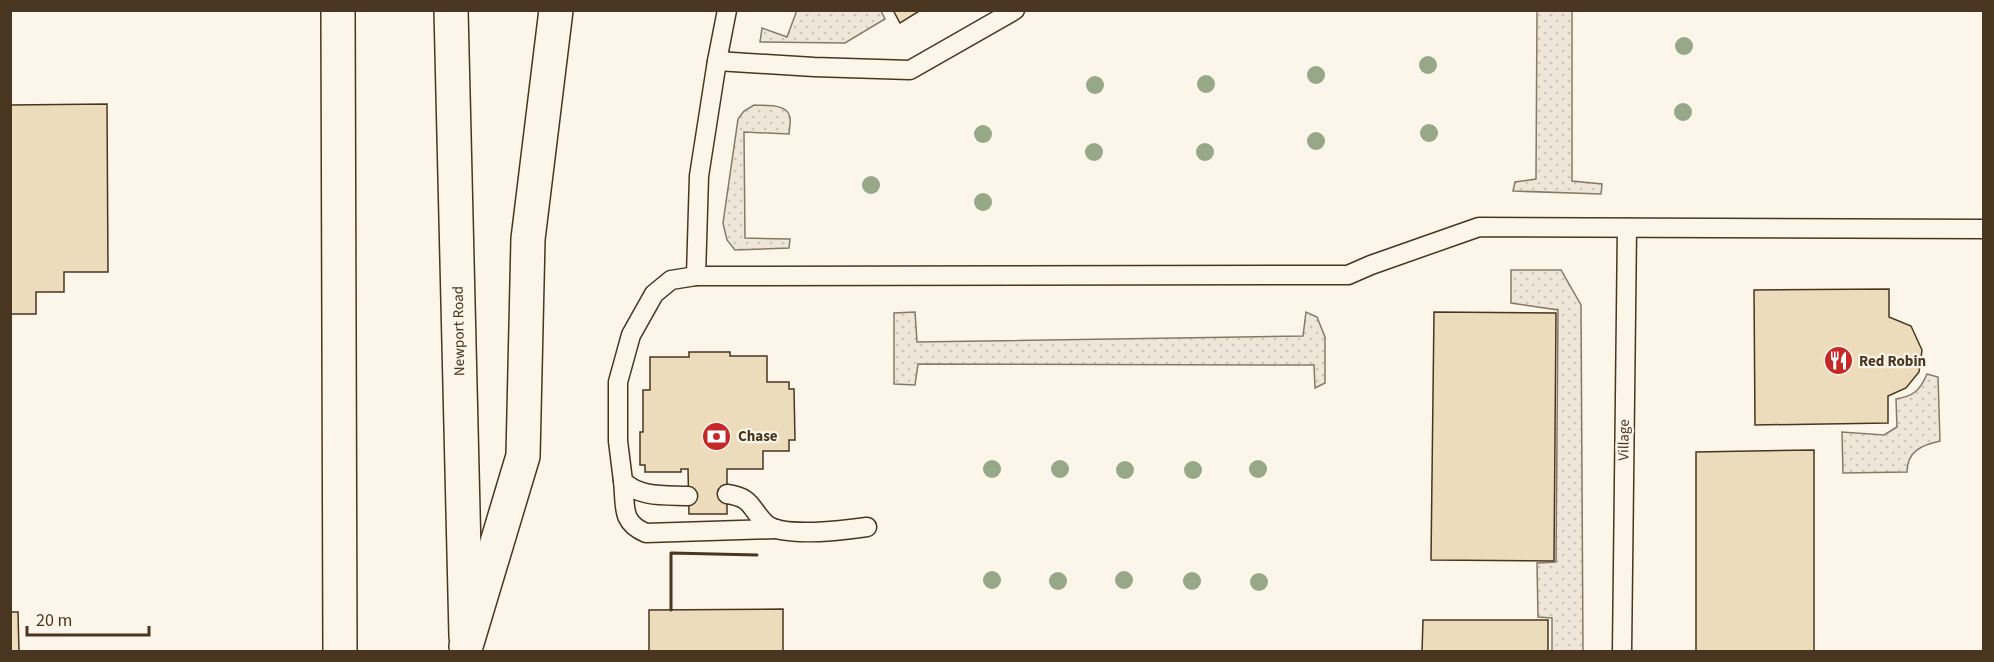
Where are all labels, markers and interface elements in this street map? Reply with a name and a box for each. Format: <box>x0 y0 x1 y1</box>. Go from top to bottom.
street label: Newport Road <box>448 286 470 376</box>
restaurant icon: Red Robin <box>1822 345 1854 377</box>
place label: Red Robin <box>1859 351 1926 372</box>
street label: Village <box>1613 419 1635 461</box>
bank icon: Chase <box>701 420 733 452</box>
place label: Chase <box>738 426 778 447</box>
scale bar <box>27 599 148 637</box>
text: 20 m <box>36 608 72 633</box>

